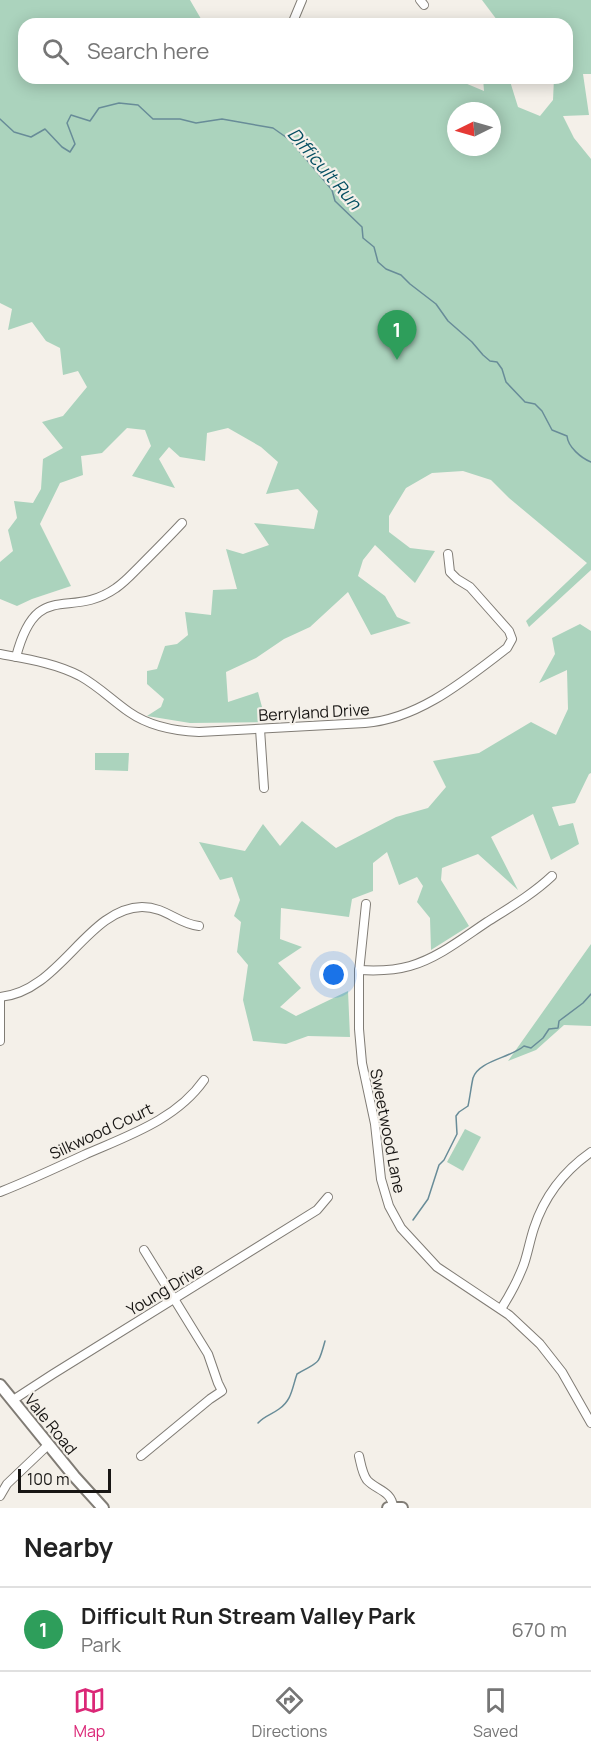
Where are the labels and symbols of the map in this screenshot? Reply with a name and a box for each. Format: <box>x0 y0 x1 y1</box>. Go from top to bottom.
north arrow <box>447 102 501 156</box>
water label: Difficult Run <box>283 122 368 215</box>
pin: 1 <box>378 310 416 360</box>
street label: Berryland Drive <box>258 698 370 726</box>
your location <box>319 960 348 989</box>
street label: Sweetwood Lane <box>365 1067 411 1195</box>
street label: Silkwood Court <box>46 1097 156 1165</box>
street label: Young Drive <box>122 1257 208 1321</box>
street label: Vale Road <box>20 1389 82 1459</box>
scale bar <box>18 1466 111 1494</box>

